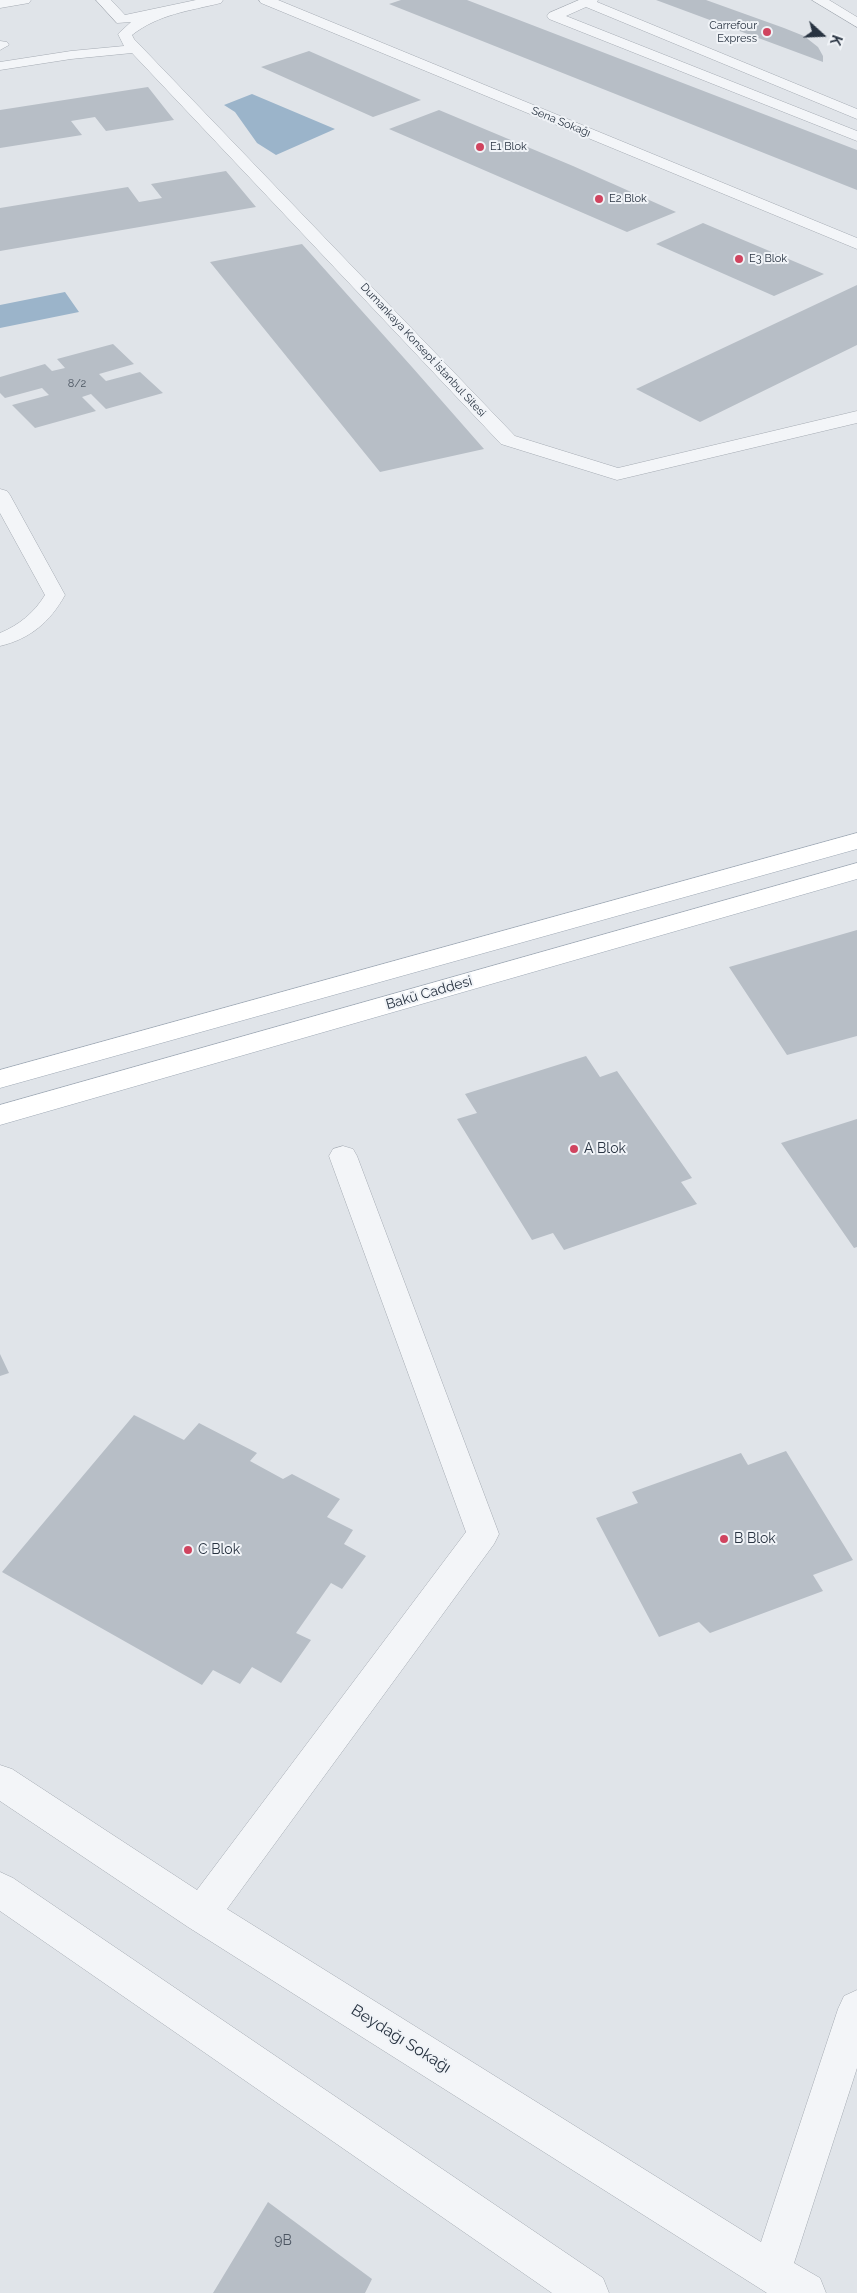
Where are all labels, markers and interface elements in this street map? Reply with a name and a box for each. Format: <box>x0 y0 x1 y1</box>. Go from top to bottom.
north arrow <box>797 10 847 60</box>
place label: Carrefour Express <box>709 19 757 45</box>
marker: Carrefour Express <box>761 26 773 38</box>
text: K <box>827 33 845 47</box>
street label: Sena Sokağı <box>530 104 592 140</box>
place label: E1 Blok <box>490 140 527 154</box>
marker: E1 Blok <box>474 141 486 153</box>
place label: E2 Blok <box>609 192 647 206</box>
marker: E2 Blok <box>593 193 605 205</box>
place label: E3 Blok <box>749 252 787 266</box>
marker: E3 Blok <box>733 253 745 265</box>
street label: Dumankaya Konsept İstanbul Sitesi <box>358 280 488 420</box>
house number: 8/2 <box>68 377 86 391</box>
street label: Bakü Caddesi <box>384 973 474 1013</box>
place label: A Blok <box>584 1141 626 1157</box>
marker: A Blok <box>568 1143 580 1155</box>
place label: B Blok <box>734 1531 776 1547</box>
marker: B Blok <box>718 1533 730 1545</box>
place label: C Blok <box>198 1542 240 1558</box>
marker: C Blok <box>182 1544 194 1556</box>
street label: Beydağı Sokağı <box>348 2001 454 2077</box>
house number: 9B <box>274 2233 292 2249</box>

